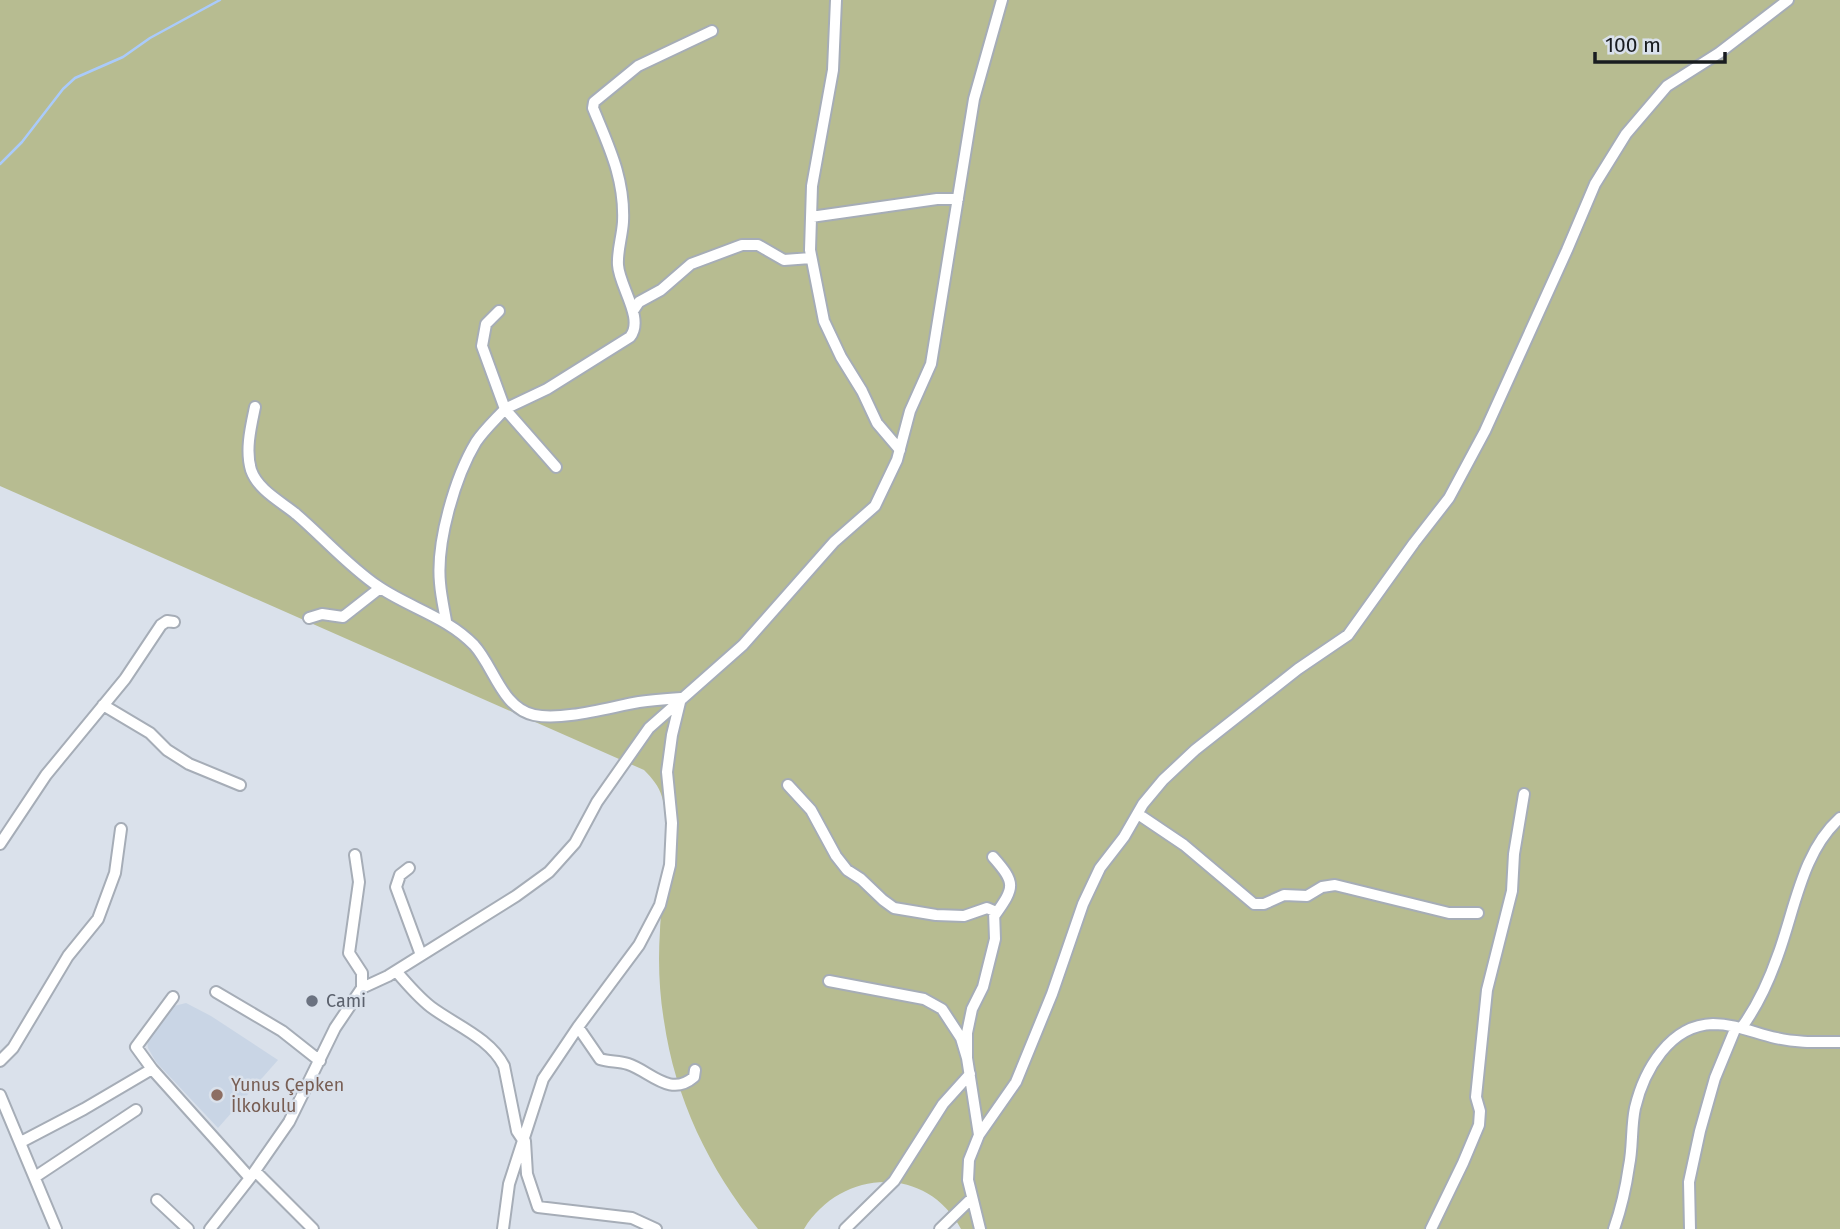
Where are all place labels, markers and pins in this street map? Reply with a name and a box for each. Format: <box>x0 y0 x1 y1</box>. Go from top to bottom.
place label: Cami <box>326 990 366 1012</box>
marker: Cami <box>304 993 320 1009</box>
place label: Yunus Çepken İlkokulu <box>231 1074 344 1117</box>
marker: Yunus Çepken İlkokulu <box>209 1087 225 1103</box>

